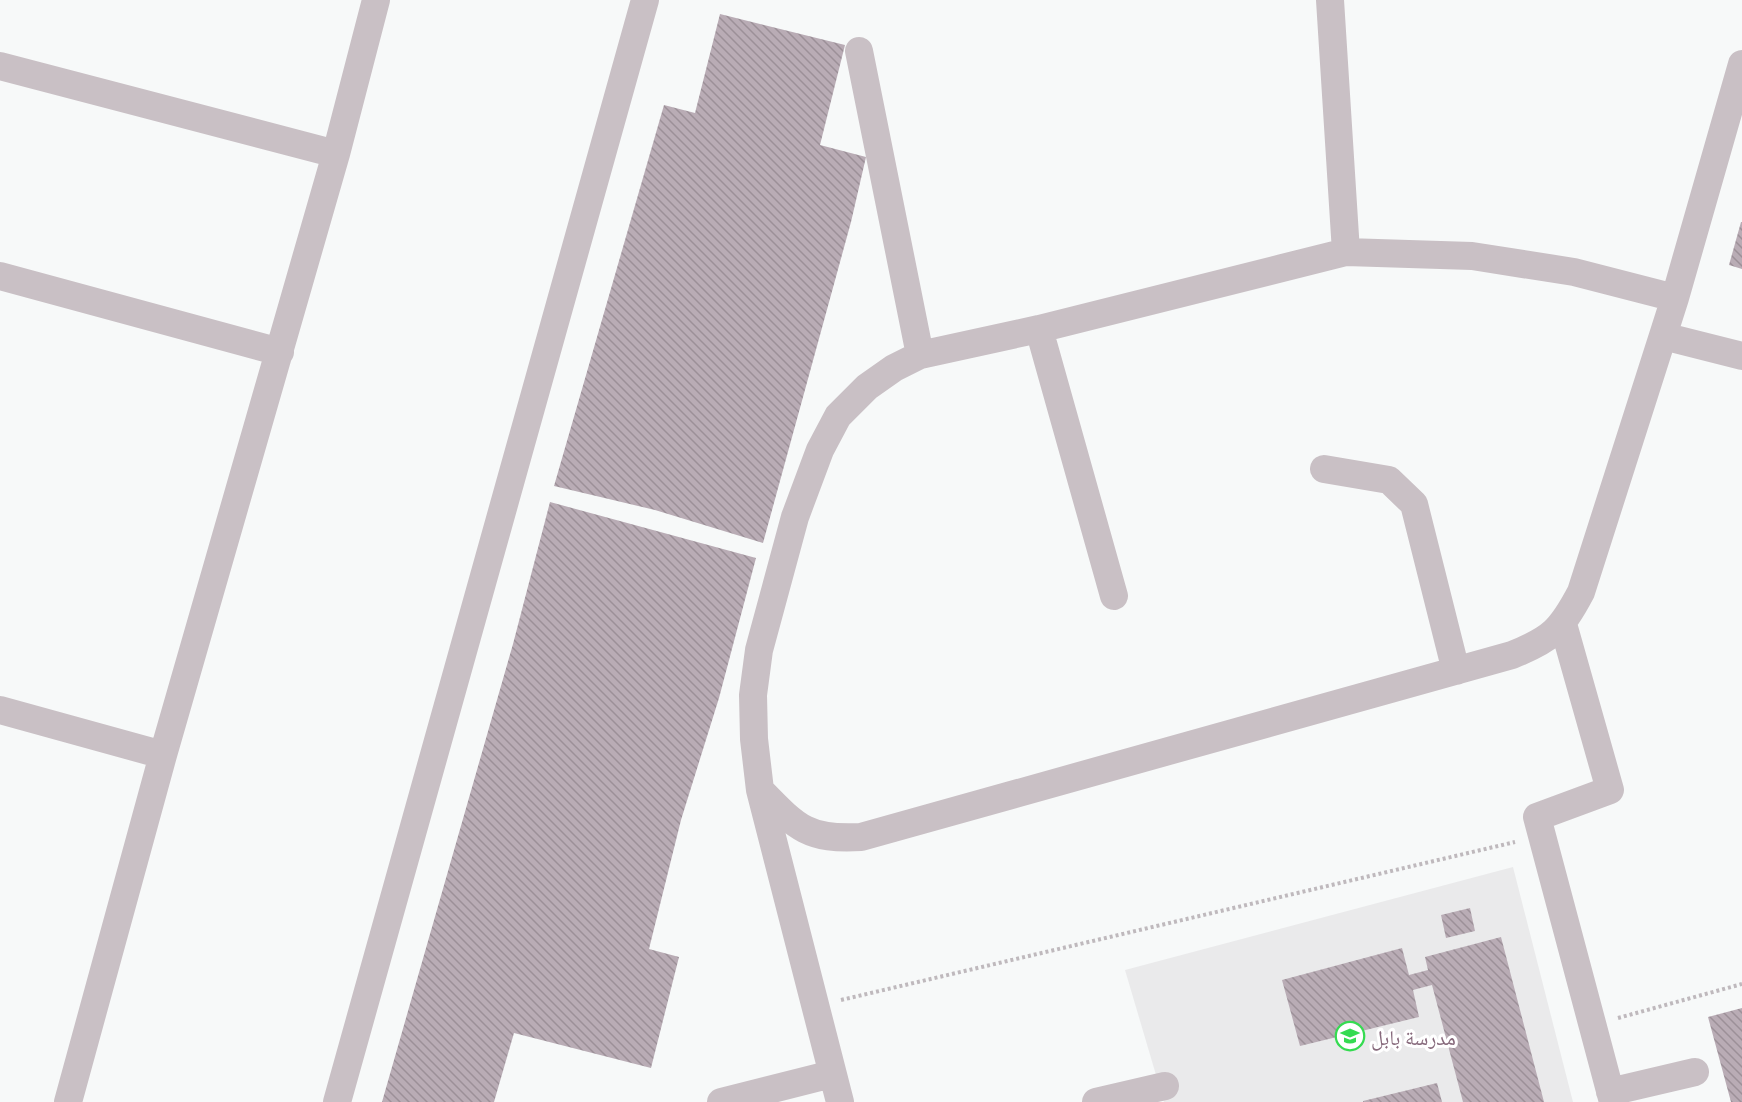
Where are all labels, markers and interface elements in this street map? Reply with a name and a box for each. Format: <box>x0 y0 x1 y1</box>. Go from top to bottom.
school or university icon: مدرسة بابل <box>1334 1020 1366 1052</box>
place label: مدرسة بابل <box>1371 1024 1456 1051</box>

